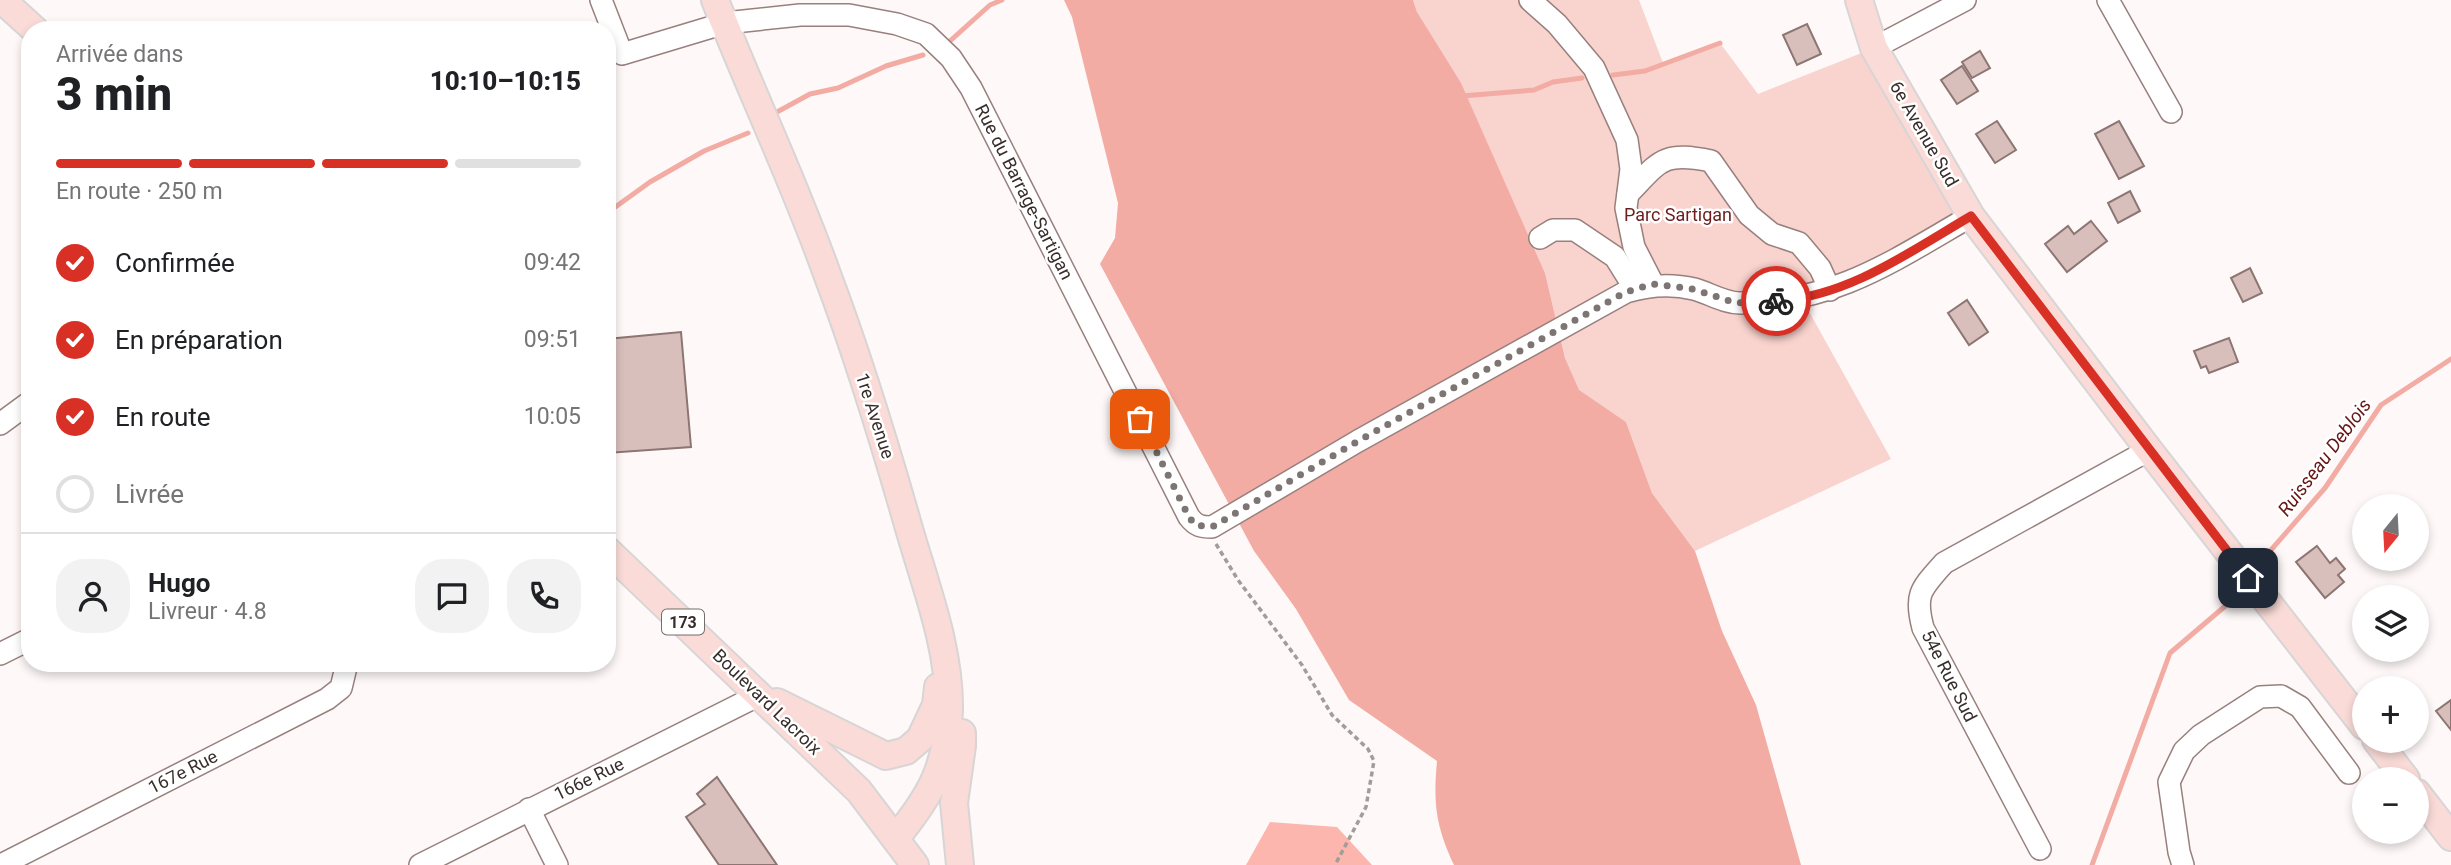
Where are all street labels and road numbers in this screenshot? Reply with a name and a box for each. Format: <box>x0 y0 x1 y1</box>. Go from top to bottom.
street label: 6e Avenue Sud <box>1886 77 1963 190</box>
street label: Rue du Barrage-Sartigan <box>971 101 1078 283</box>
street label: 1re Avenue <box>852 370 899 461</box>
road number: 173 <box>662 610 704 635</box>
street label: 54e Rue Sud <box>1917 626 1982 725</box>
street label: Boulevard Lacroix <box>709 645 826 759</box>
street label: 167e Rue <box>145 745 221 798</box>
street label: 166e Rue <box>551 753 627 804</box>

